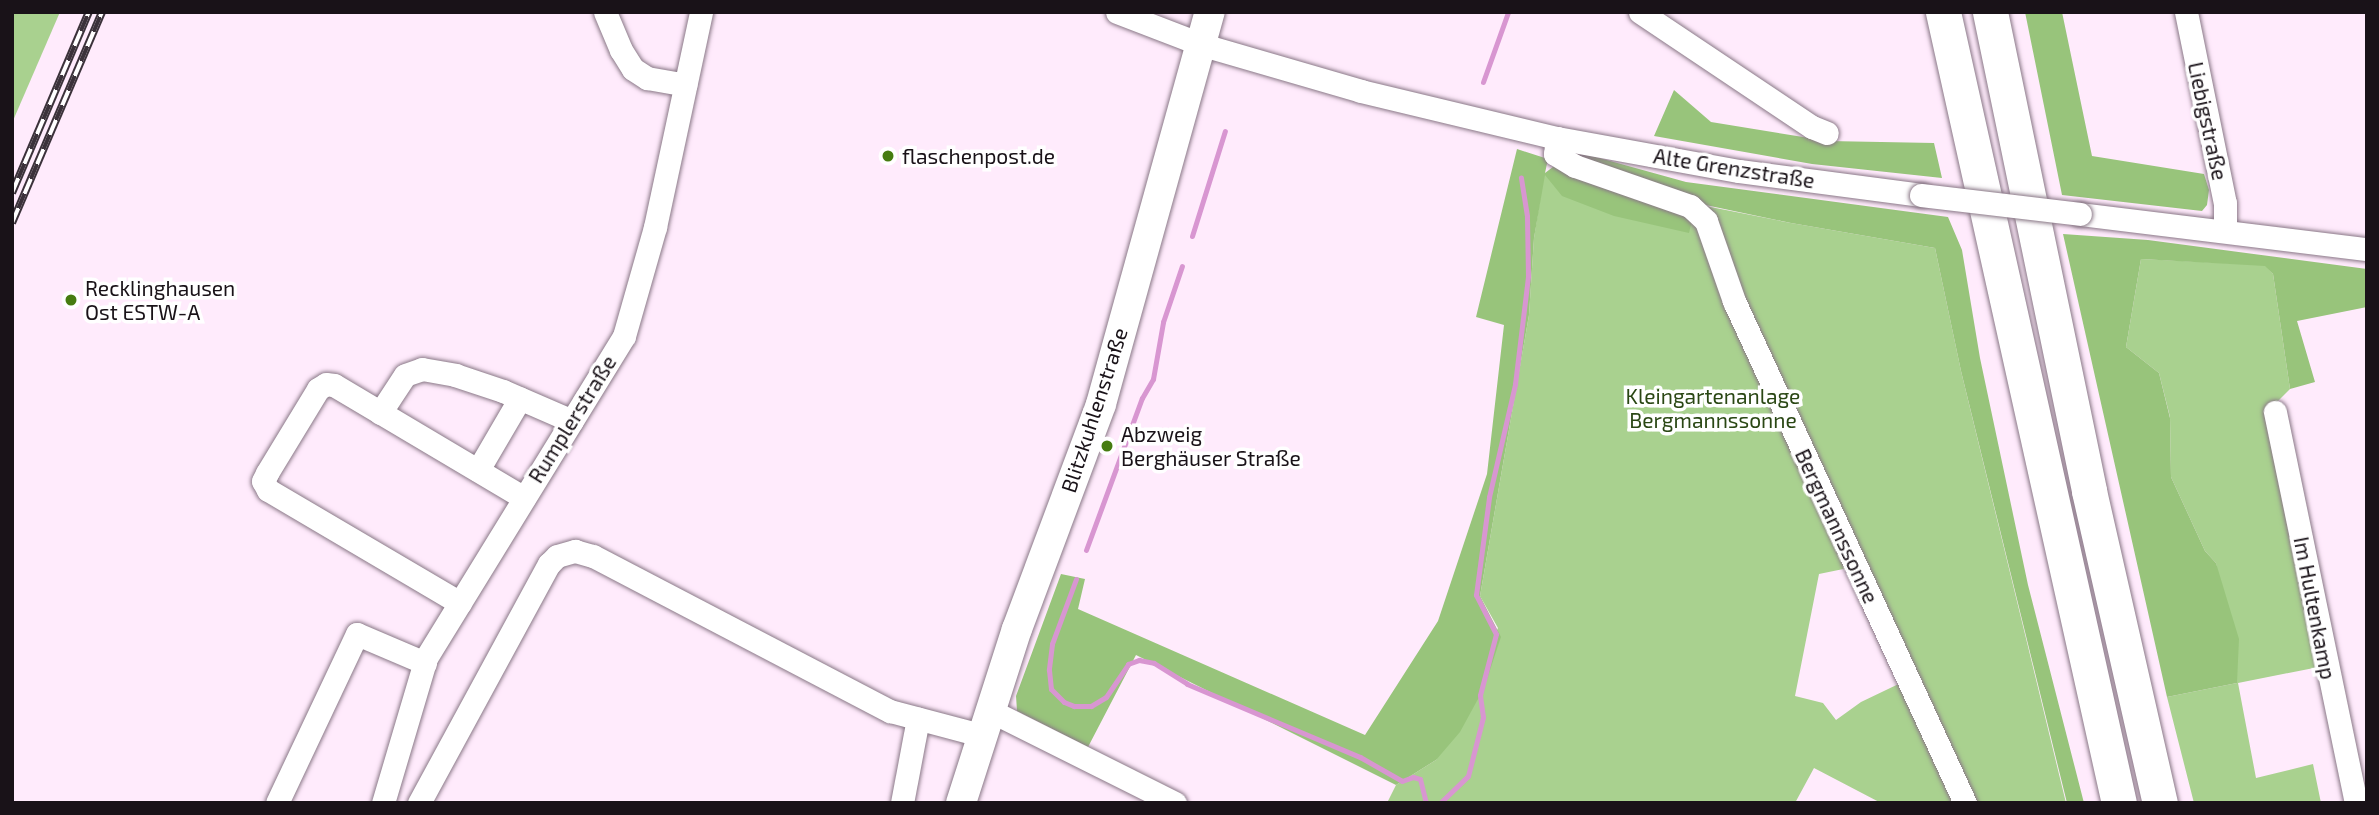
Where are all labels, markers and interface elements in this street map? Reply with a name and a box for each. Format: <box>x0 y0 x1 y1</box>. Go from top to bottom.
street label: Liebigstraße <box>2183 60 2233 182</box>
place label: flaschenpost.de <box>902 143 1055 169</box>
street label: Alte Grenzstraße <box>1652 143 1816 193</box>
marker: flaschenpost.de <box>880 148 896 164</box>
place label: Recklinghausen Ost ESTW-A <box>85 275 235 325</box>
marker: Recklinghausen Ost ESTW-A <box>63 292 79 308</box>
street label: Blitzkuhlenstraße <box>1055 324 1133 496</box>
street label: Rumplerstraße <box>523 351 621 487</box>
park label: Kleingartenanlage Bergmannssonne <box>1626 383 1800 433</box>
place label: Abzweig Berghäuser Straße <box>1121 421 1301 471</box>
marker: Abzweig Berghäuser Straße <box>1099 438 1115 454</box>
street label: Bergmannssonne <box>1790 445 1884 607</box>
street label: Im Hultenkamp <box>2289 534 2341 682</box>

